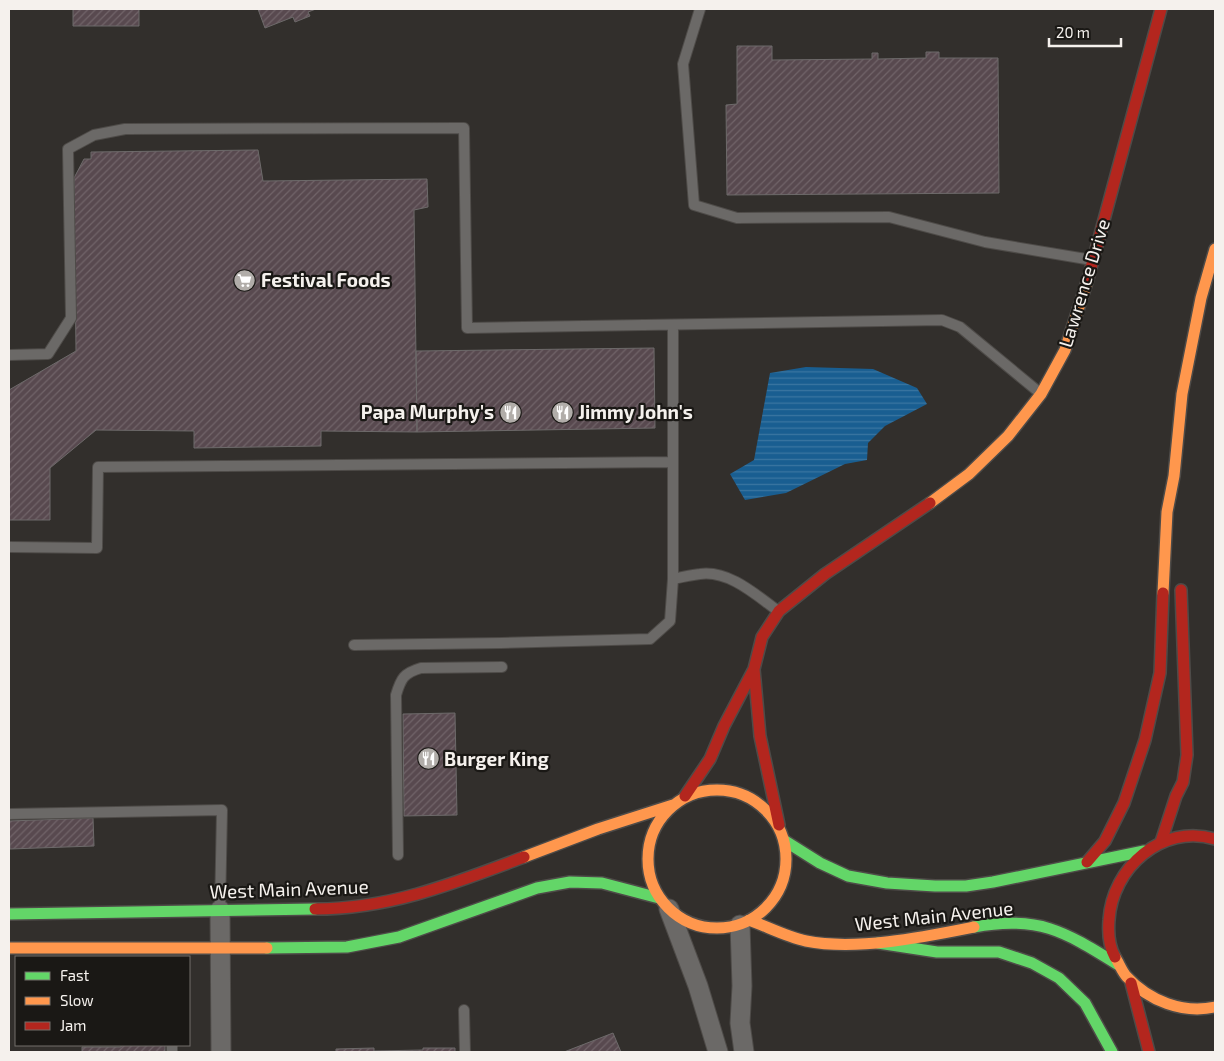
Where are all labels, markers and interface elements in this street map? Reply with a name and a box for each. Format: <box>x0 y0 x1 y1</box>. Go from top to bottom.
scale bar <box>1049 15 1122 47</box>
text: 20 m <box>1056 23 1090 41</box>
street label: Lawrence Drive <box>1053 216 1114 350</box>
supermarket icon: Festival Foods <box>233 268 257 292</box>
place label: Festival Foods <box>261 268 391 291</box>
place label: Papa Murphy's <box>361 400 494 424</box>
restaurant icon: Papa Murphy's <box>498 400 522 424</box>
restaurant icon: Jimmy John's <box>550 400 574 424</box>
place label: Jimmy John's <box>578 400 693 424</box>
restaurant icon: Burger King <box>416 747 440 771</box>
place label: Burger King <box>444 747 549 770</box>
street label: West Main Avenue <box>209 874 369 903</box>
street label: West Main Avenue <box>854 896 1014 935</box>
legend <box>15 956 190 1046</box>
text: Fast <box>60 966 90 984</box>
text: Slow <box>60 991 94 1009</box>
text: Jam <box>60 1016 86 1034</box>

